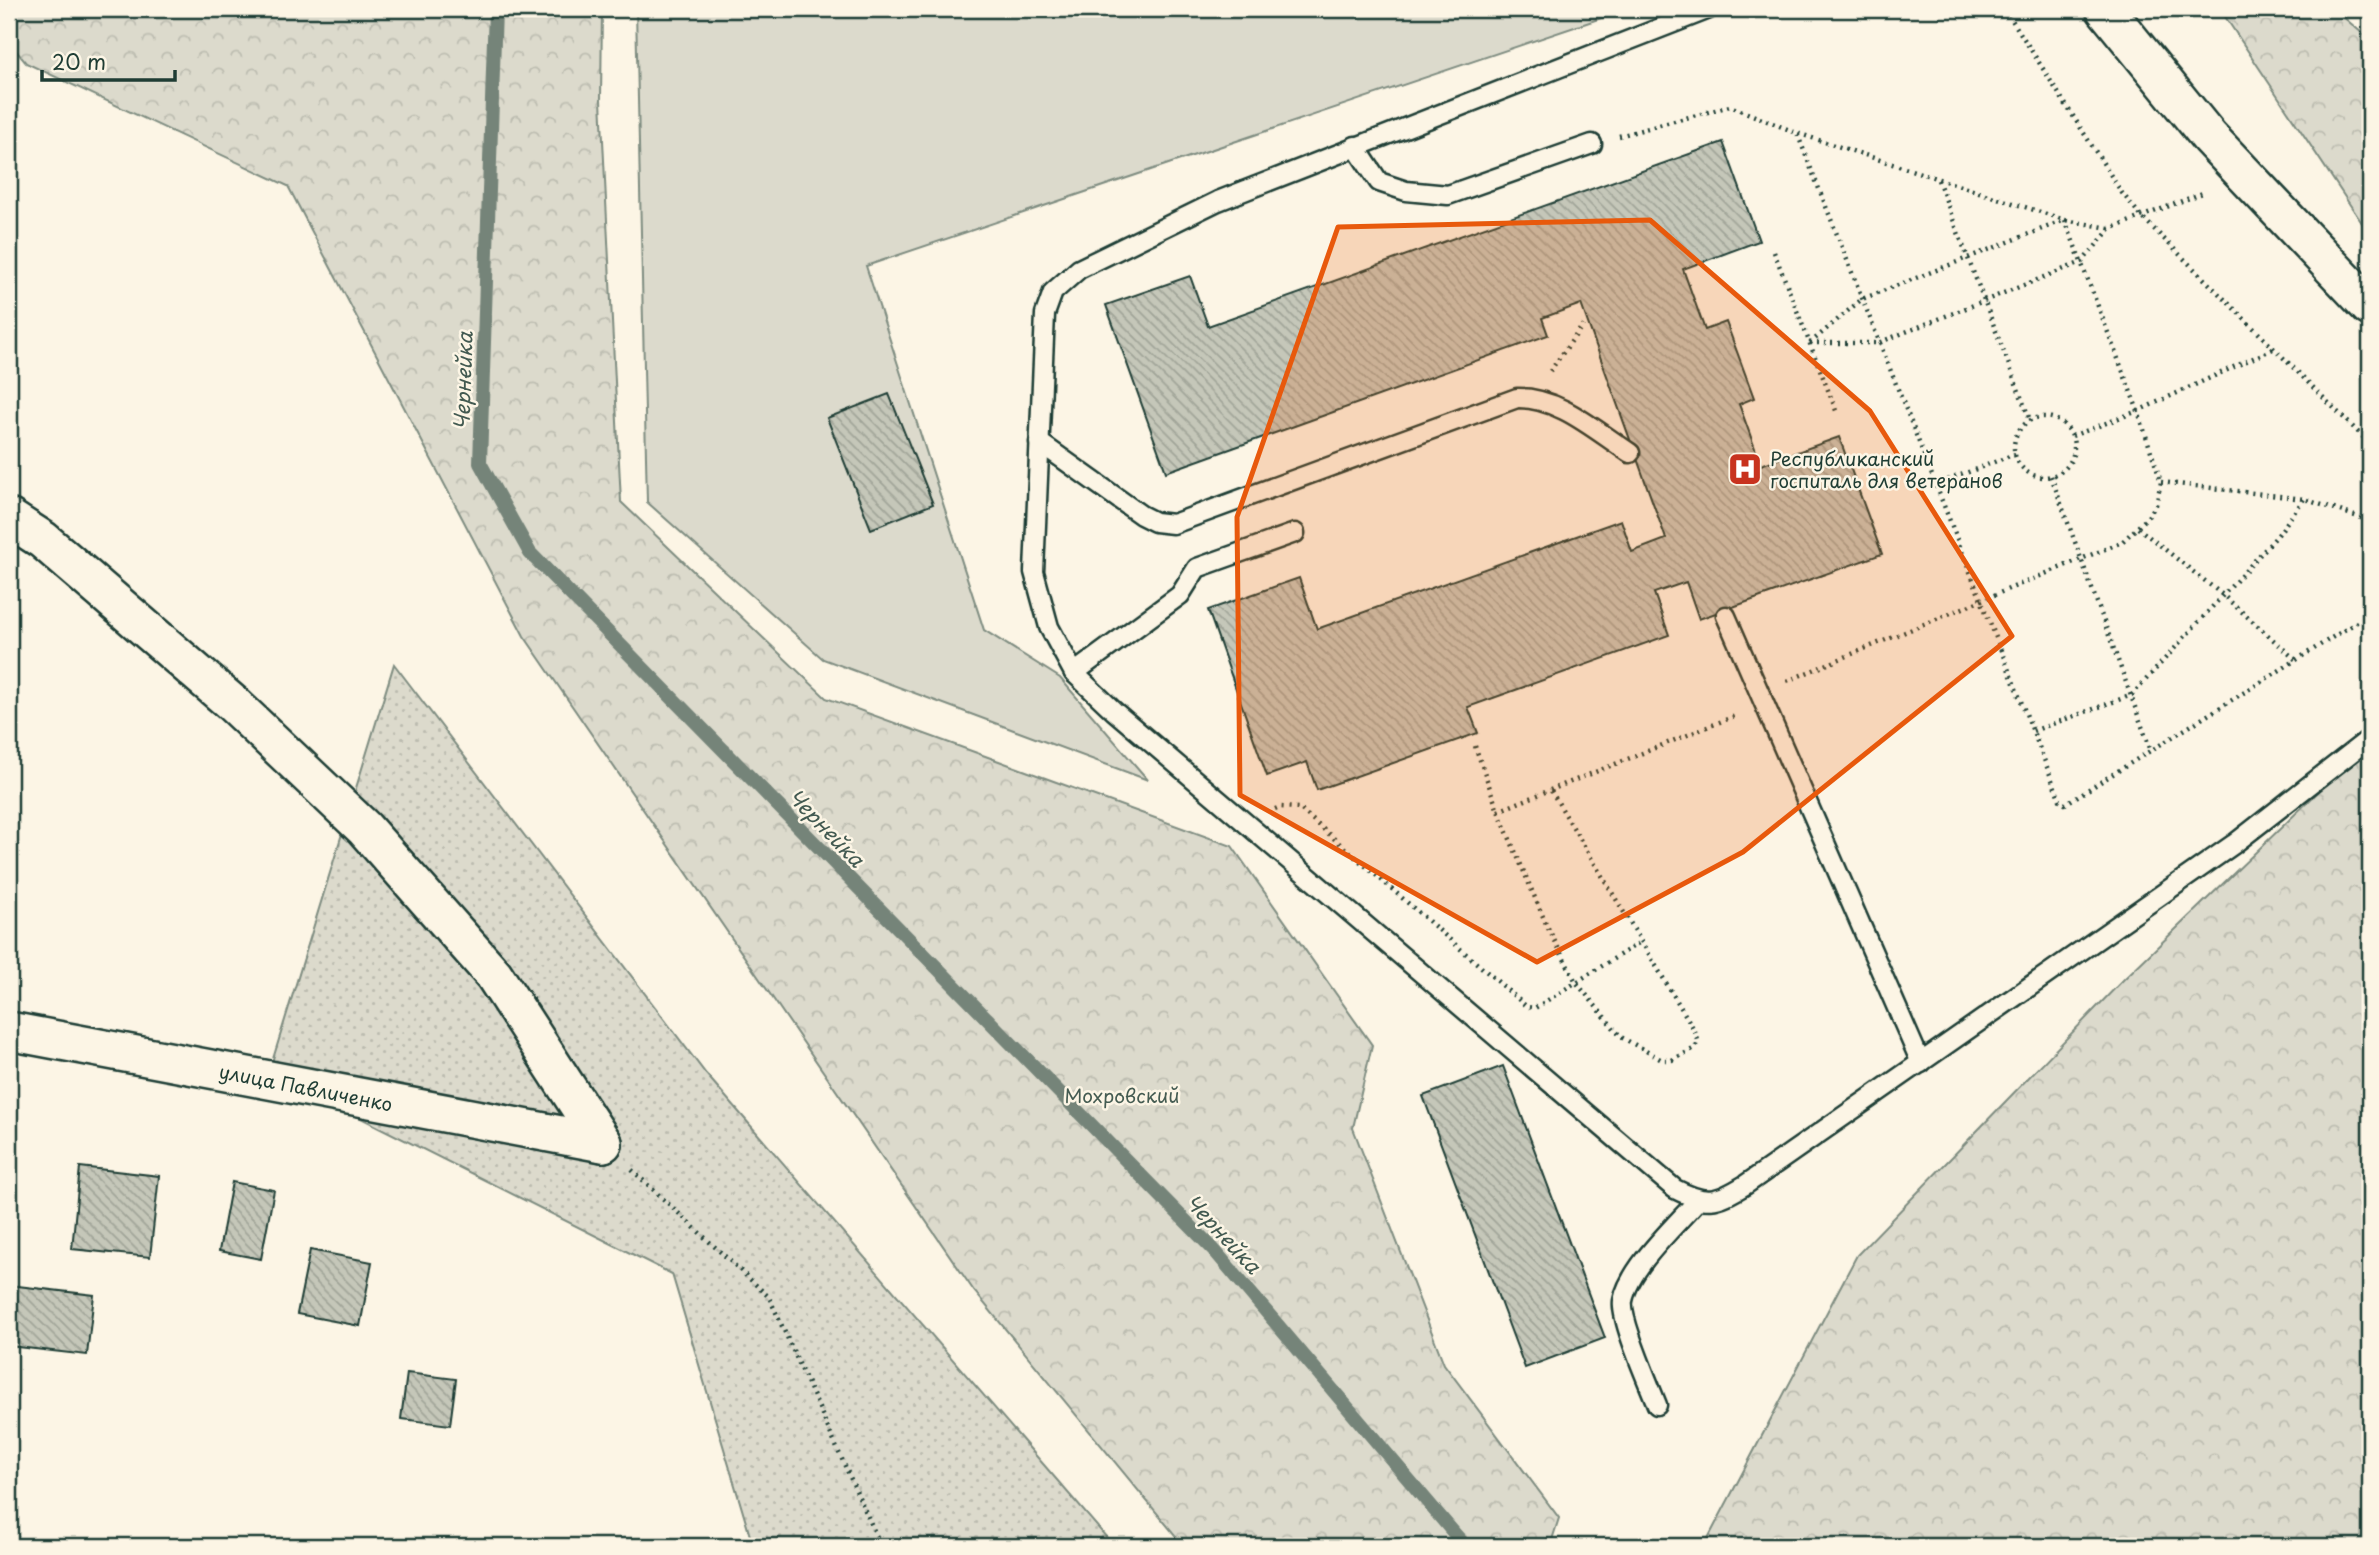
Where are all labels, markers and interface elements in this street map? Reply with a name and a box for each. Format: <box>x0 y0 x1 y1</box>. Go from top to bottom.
scale bar <box>42 38 175 82</box>
text: 20 m <box>52 45 106 77</box>
water label: Чернейка <box>444 330 480 431</box>
place label: Республиканский госпиталь для ветеранов <box>1770 444 2003 494</box>
hospital icon: Республиканский госпиталь для ветеранов <box>1726 450 1764 488</box>
water label: Чернейка <box>781 780 873 874</box>
street label: улица Павличенко <box>217 1056 395 1118</box>
park label: Мохровский <box>1065 1081 1179 1109</box>
water label: Чернейка <box>1179 1186 1270 1281</box>

